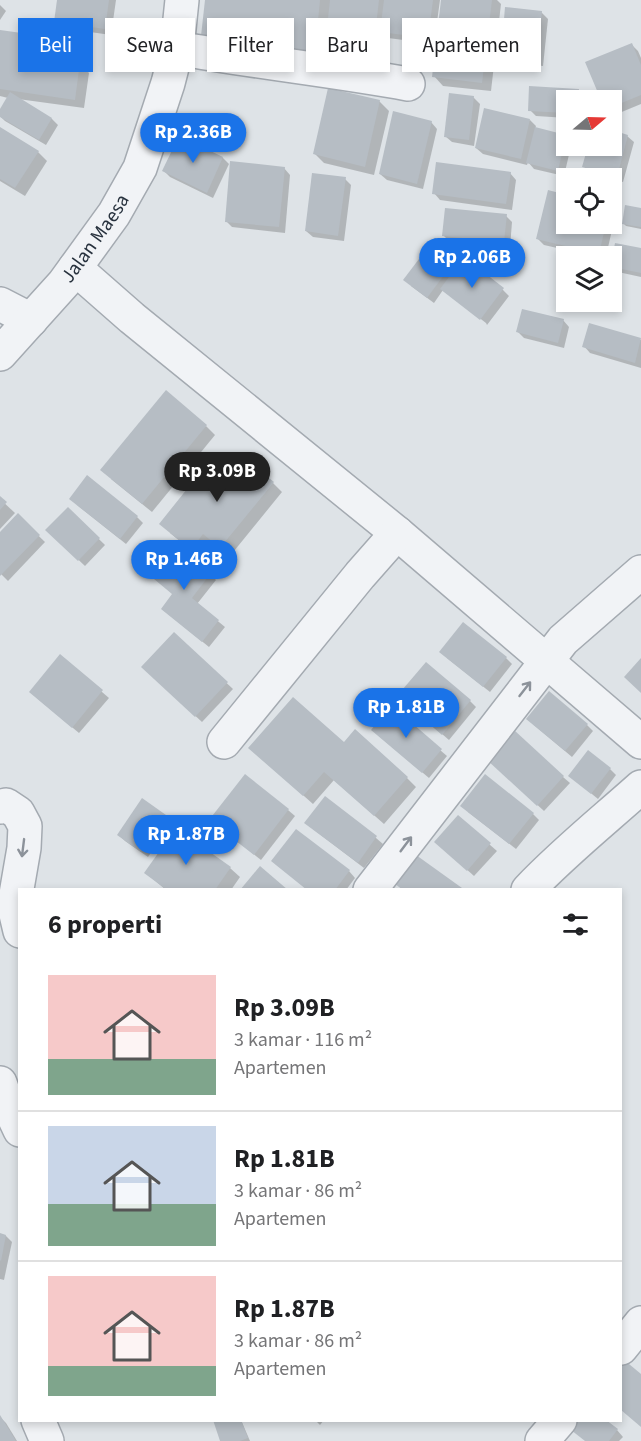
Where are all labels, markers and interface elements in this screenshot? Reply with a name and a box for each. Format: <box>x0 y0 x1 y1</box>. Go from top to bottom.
chip: Beli <box>18 18 93 72</box>
chip: Sewa <box>105 18 195 72</box>
chip: Filter <box>207 18 294 72</box>
chip: Baru <box>306 18 390 72</box>
chip: Apartemen <box>402 18 541 72</box>
north arrow <box>556 90 622 156</box>
map controls <box>556 90 622 312</box>
pin: Rp 2.36B <box>131 113 255 164</box>
text: Rp 2.36B <box>154 118 232 146</box>
button: locate <box>556 168 622 234</box>
street label: Jalan Maesa <box>54 189 136 289</box>
pin: Rp 2.06B <box>410 238 534 289</box>
text: Rp 2.06B <box>433 243 511 271</box>
button: layers <box>556 246 622 312</box>
pin: Rp 3.09B <box>155 452 279 503</box>
text: Rp 3.09B <box>178 457 256 485</box>
pin: Rp 1.46B <box>122 540 246 591</box>
text: Rp 1.46B <box>145 545 223 573</box>
one-way arrow <box>519 682 532 698</box>
pin: Rp 1.81B <box>344 688 468 739</box>
text: Rp 1.81B <box>367 693 445 721</box>
pin: Rp 1.87B <box>124 815 248 866</box>
text: Rp 1.87B <box>147 820 225 848</box>
one-way arrow <box>400 836 412 852</box>
one-way arrow <box>18 838 29 858</box>
text: 6 properti <box>48 906 162 943</box>
icon: filters <box>559 908 592 941</box>
text: Rp 3.09B <box>234 989 335 1026</box>
icon: home <box>96 999 168 1071</box>
text: 3 kamar · 116 m² <box>234 1026 372 1054</box>
text: Apartemen <box>234 1054 327 1082</box>
text: Rp 1.81B <box>234 1140 335 1177</box>
icon: home <box>96 1150 168 1222</box>
text: 3 kamar · 86 m² <box>234 1177 362 1205</box>
text: Apartemen <box>234 1205 327 1233</box>
text: Rp 1.87B <box>234 1290 335 1327</box>
icon: home <box>96 1300 168 1372</box>
text: 3 kamar · 86 m² <box>234 1327 362 1355</box>
text: Apartemen <box>234 1355 327 1383</box>

